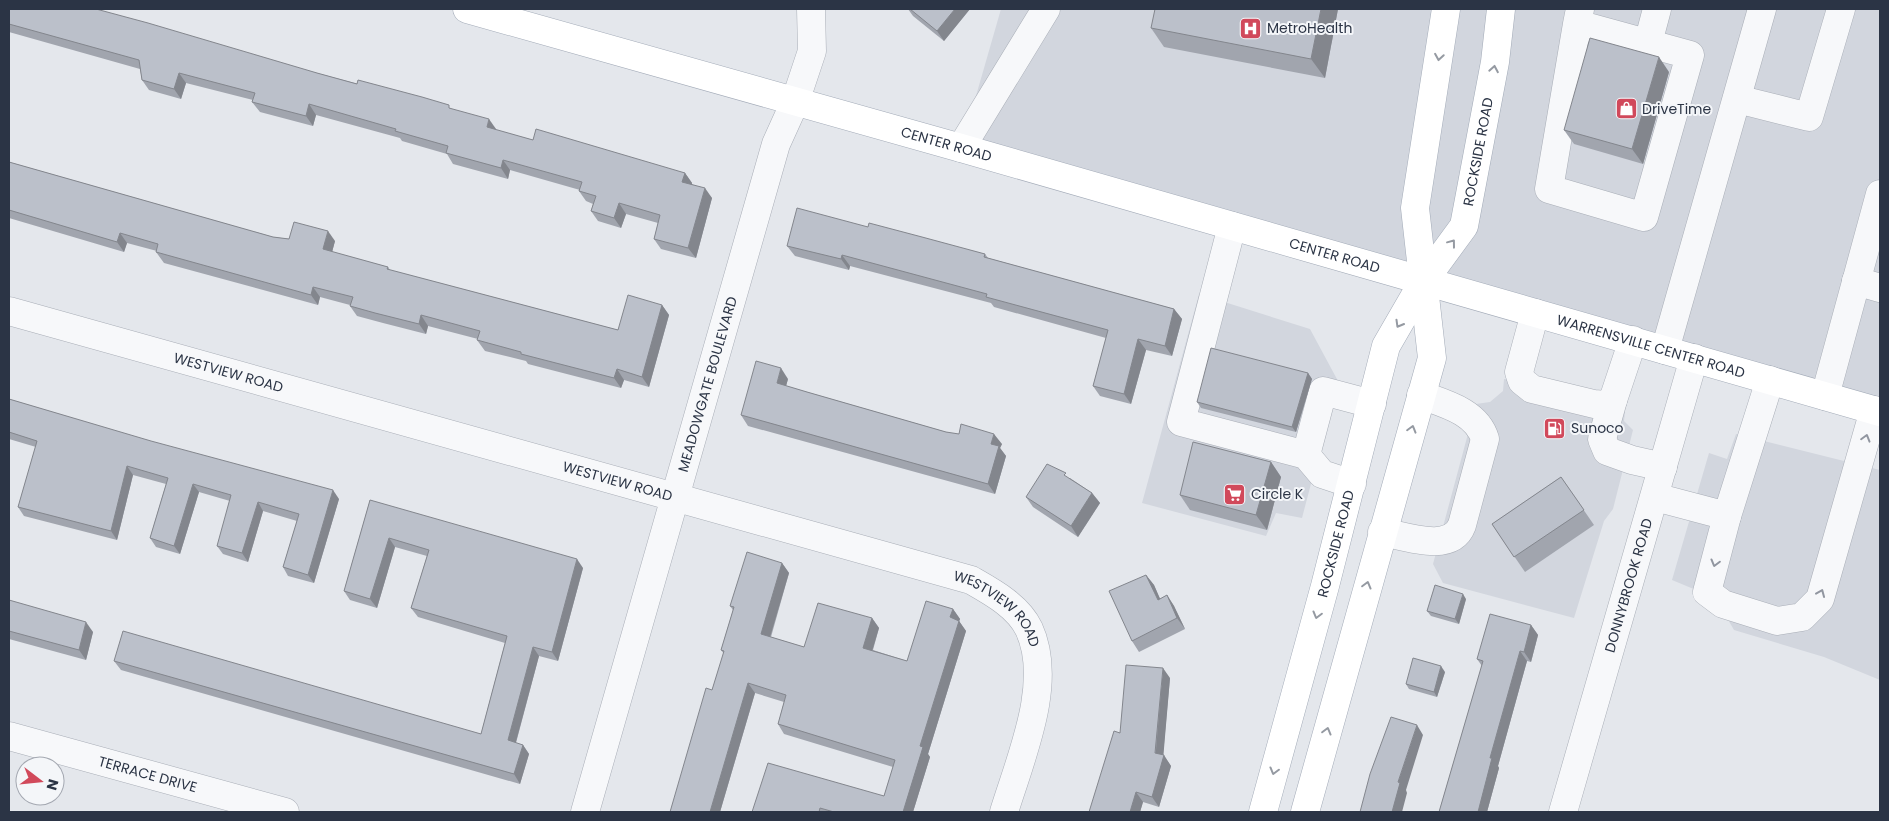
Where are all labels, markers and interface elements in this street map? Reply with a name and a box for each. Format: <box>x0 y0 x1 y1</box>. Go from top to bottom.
hospital icon: MetroHealth <box>1239 16 1263 40</box>
place label: MetroHealth <box>1267 18 1352 38</box>
one-way arrow <box>1434 53 1445 61</box>
one-way arrow <box>1488 65 1498 74</box>
street label: ROCKSIDE ROAD <box>1458 96 1498 208</box>
shop icon: DriveTime <box>1614 97 1638 121</box>
place label: DriveTime <box>1642 99 1712 119</box>
street label: CENTER ROAD <box>899 122 994 166</box>
street label: CENTER ROAD <box>1287 233 1383 278</box>
one-way arrow <box>1446 239 1455 249</box>
street label: MEADOWGATE BOULEVARD <box>673 294 742 474</box>
street label: WARRENSVILLE CENTER ROAD <box>1554 310 1748 383</box>
one-way arrow <box>1395 319 1405 328</box>
street label: WESTVIEW ROAD <box>171 348 286 397</box>
fuel station icon: Sunoco <box>1543 416 1567 440</box>
place label: Sunoco <box>1571 418 1624 438</box>
one-way arrow <box>1406 425 1416 433</box>
one-way arrow <box>1860 433 1871 442</box>
street label: WESTVIEW ROAD <box>561 456 675 506</box>
supermarket icon: Circle K <box>1223 482 1247 506</box>
place label: Circle K <box>1251 484 1304 504</box>
street label: ROCKSIDE ROAD <box>1312 488 1359 600</box>
street label: DONNYBROOK ROAD <box>1600 516 1657 655</box>
one-way arrow <box>1710 559 1721 568</box>
street label: WESTVIEW ROAD <box>952 566 1045 649</box>
one-way arrow <box>1361 581 1372 590</box>
one-way arrow <box>1815 589 1825 598</box>
one-way arrow <box>1313 610 1323 618</box>
one-way arrow <box>1321 727 1332 736</box>
street label: TERRACE DRIVE <box>96 751 199 797</box>
north arrow <box>15 756 65 806</box>
one-way arrow <box>1270 767 1280 775</box>
text: N <box>41 777 64 792</box>

